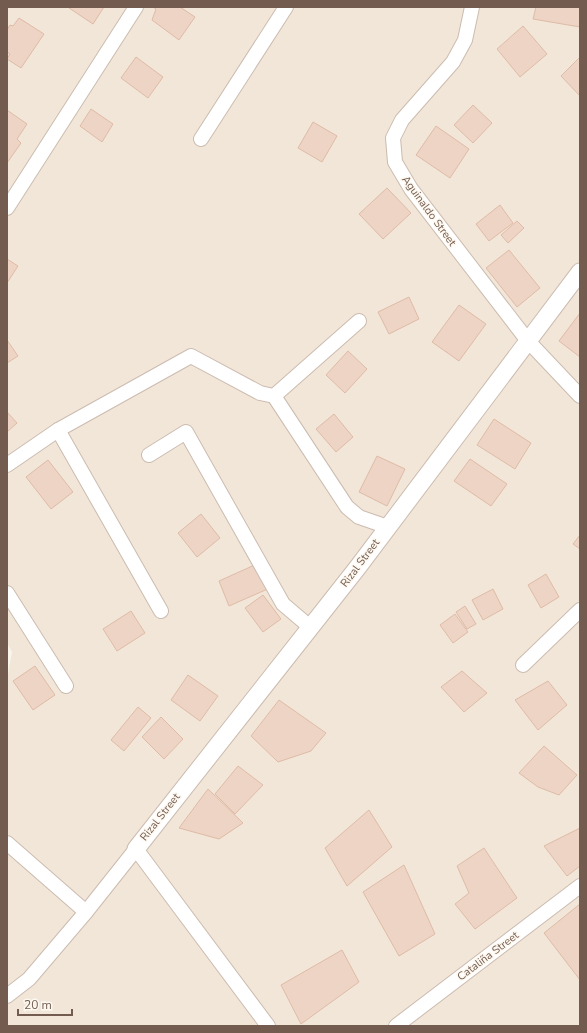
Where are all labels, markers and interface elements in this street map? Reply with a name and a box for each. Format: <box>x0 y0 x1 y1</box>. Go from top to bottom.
street label: Aguinaldo Street <box>398 173 460 249</box>
street label: Rizal Street <box>337 536 383 590</box>
street label: Rizal Street <box>137 790 184 844</box>
street label: Cataliña Street <box>454 928 522 984</box>
scale bar <box>18 991 72 1017</box>
text: 20 m <box>24 997 52 1013</box>

